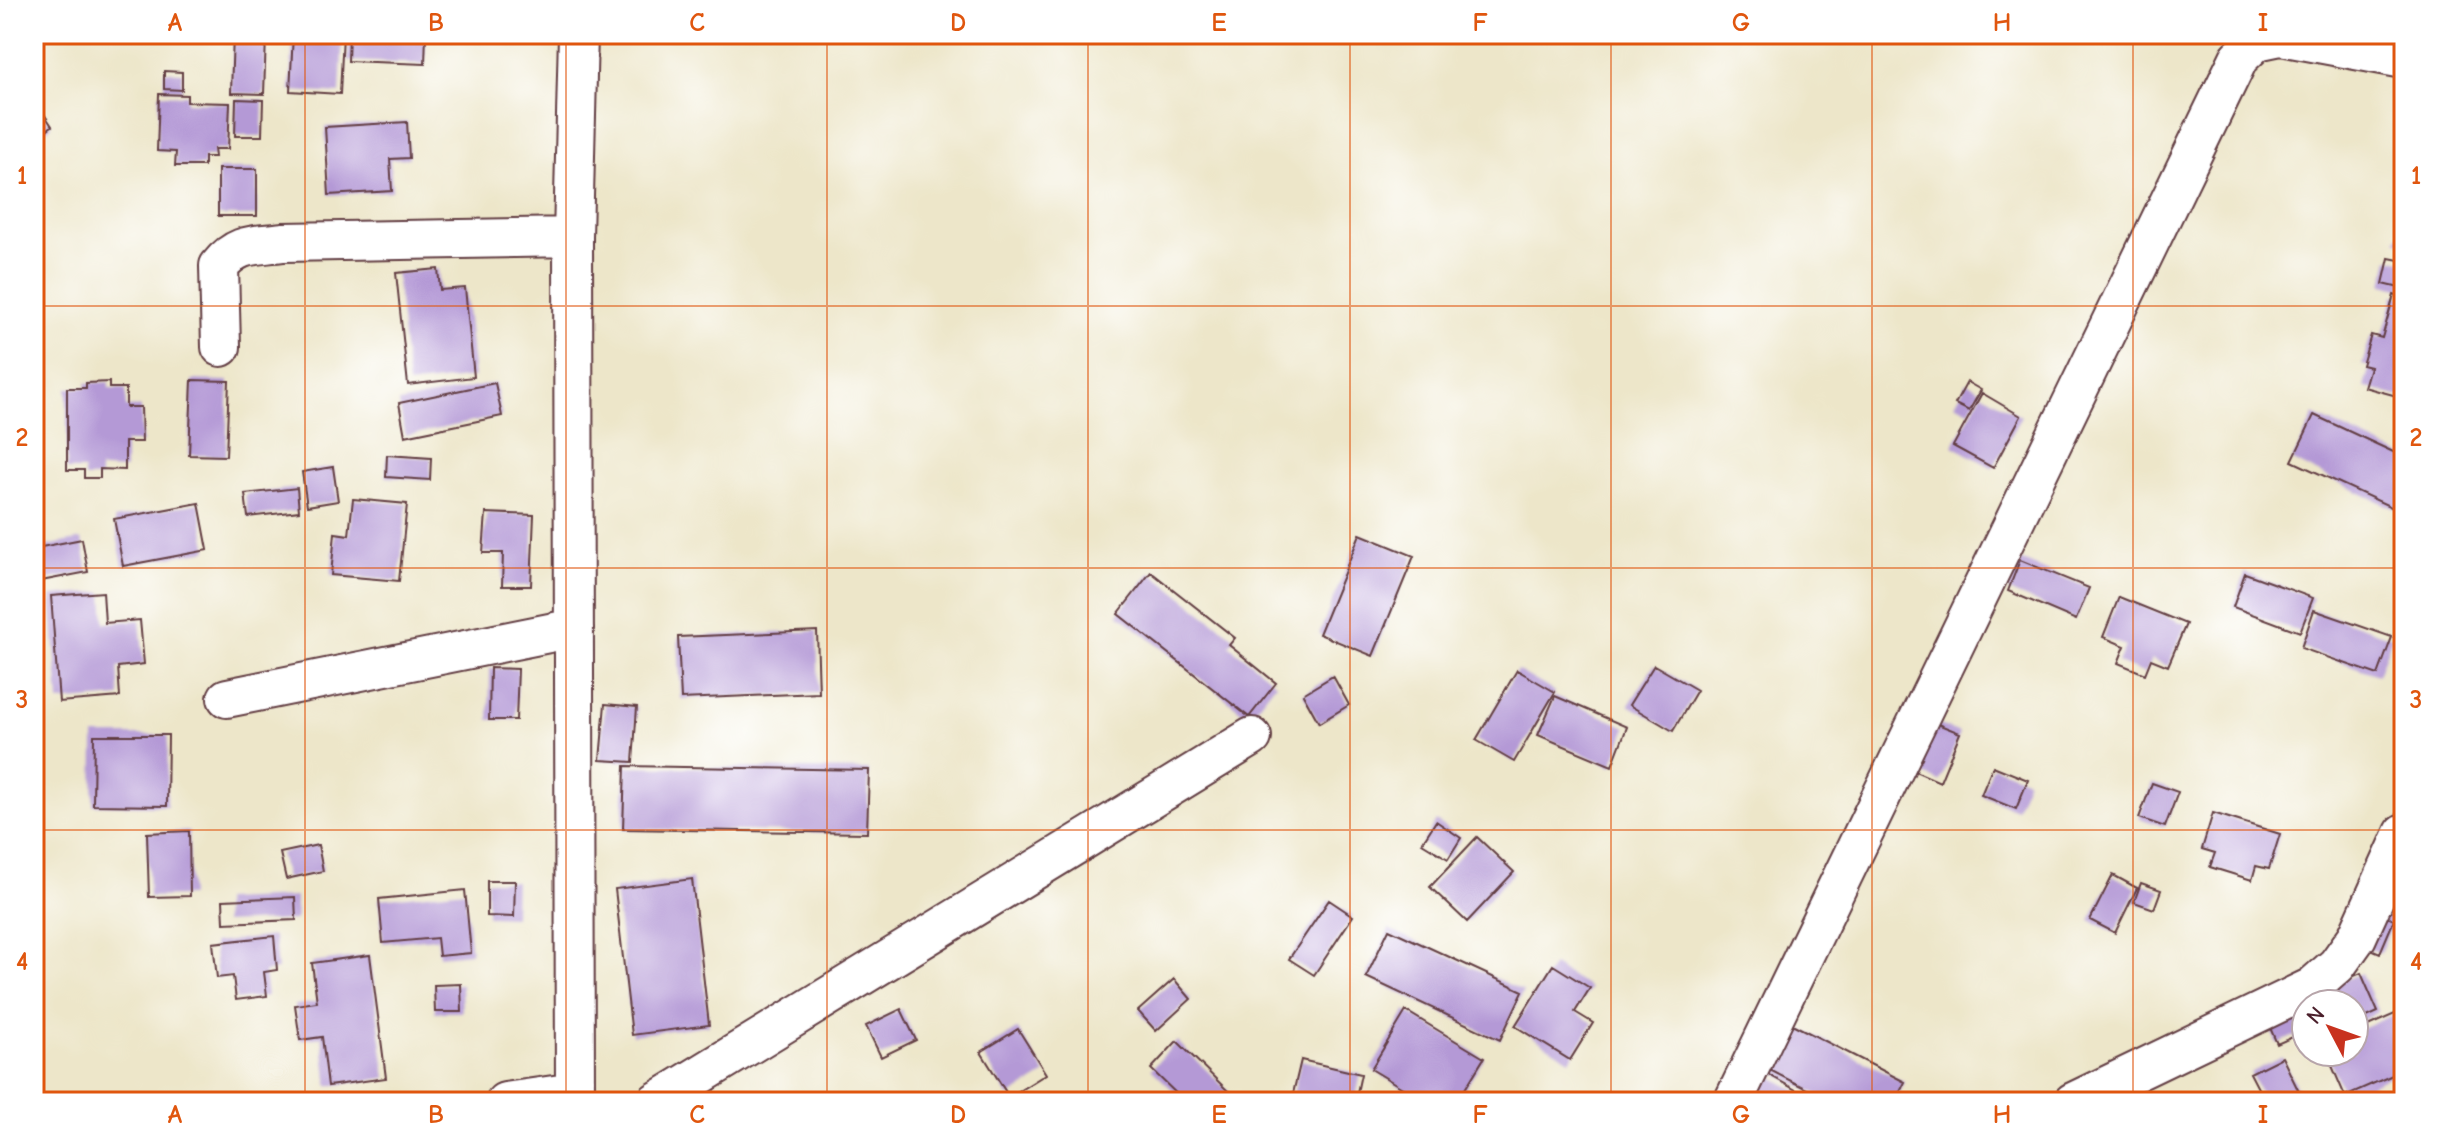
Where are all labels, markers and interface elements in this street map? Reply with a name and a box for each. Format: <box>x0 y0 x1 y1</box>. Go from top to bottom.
text: A <box>168 8 183 38</box>
text: B <box>428 8 444 38</box>
text: C <box>689 8 705 38</box>
text: D <box>950 8 966 38</box>
text: E <box>1211 8 1227 38</box>
text: F <box>1472 8 1488 38</box>
text: G <box>1732 8 1750 38</box>
text: H <box>1993 8 2011 38</box>
text: I <box>2258 8 2268 38</box>
text: 1 <box>17 161 27 191</box>
text: 1 <box>2411 161 2421 191</box>
text: 2 <box>16 423 28 453</box>
text: 2 <box>2410 423 2422 453</box>
text: 3 <box>16 685 28 715</box>
text: 3 <box>2410 685 2422 715</box>
text: 4 <box>16 947 28 977</box>
text: 4 <box>2410 947 2422 977</box>
north arrow <box>2290 988 2370 1068</box>
text: N <box>2301 1002 2330 1029</box>
text: A <box>168 1100 183 1130</box>
text: B <box>428 1100 444 1130</box>
text: C <box>689 1100 705 1130</box>
text: D <box>950 1100 966 1130</box>
text: E <box>1211 1100 1227 1130</box>
text: F <box>1472 1100 1488 1130</box>
text: G <box>1732 1100 1750 1130</box>
text: H <box>1993 1100 2011 1130</box>
text: I <box>2258 1100 2268 1130</box>

